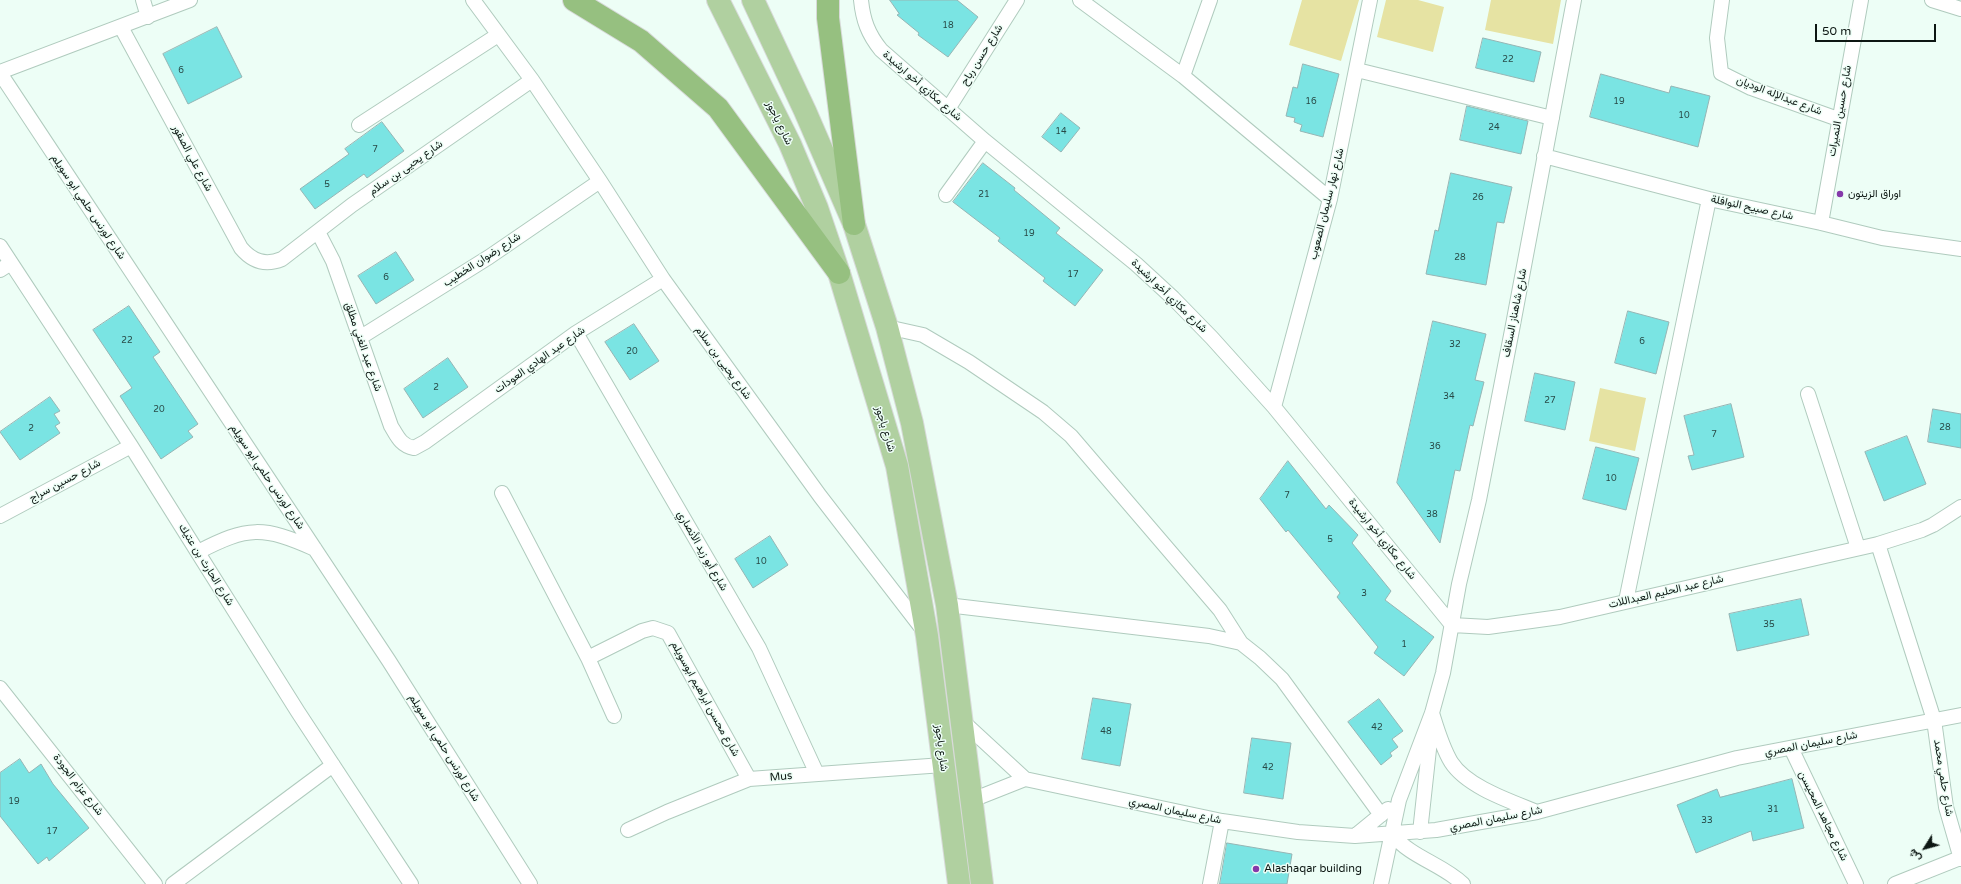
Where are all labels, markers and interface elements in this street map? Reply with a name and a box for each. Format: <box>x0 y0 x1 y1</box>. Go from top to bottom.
scale bar <box>1817 16 1938 42</box>
house number: 18 <box>942 21 954 31</box>
street label: شارع حسن رباح <box>958 22 1006 88</box>
text: 50 m <box>1822 24 1851 38</box>
street label: شارع مكازي أخو ارشيدة <box>880 48 964 124</box>
house number: 22 <box>1502 55 1514 65</box>
street label: شارع حسين النميرات <box>1825 64 1855 158</box>
house number: 6 <box>178 66 184 76</box>
street label: شارع عبدالإله الوديان <box>1734 74 1824 118</box>
house number: 16 <box>1305 97 1317 107</box>
house number: 19 <box>1613 97 1625 107</box>
street label: شارع ياجوز <box>763 99 795 147</box>
house number: 10 <box>1678 111 1690 121</box>
street label: شارع علي الصقور <box>169 122 215 194</box>
house number: 24 <box>1488 123 1500 133</box>
house number: 14 <box>1055 127 1067 137</box>
street label: شارع يحيى بن سلام <box>366 138 446 198</box>
house number: 7 <box>372 145 378 155</box>
street label: شارع نهار سليمان الصعوب <box>1307 147 1347 261</box>
street label: شارع لورنس حلمي ابو سويلم <box>48 152 128 262</box>
house number: 5 <box>324 180 330 190</box>
place label: اوراق الزيتون <box>1848 187 1901 201</box>
marker: اوراق الزيتون <box>1835 189 1845 199</box>
house number: 21 <box>978 190 990 200</box>
house number: 26 <box>1472 193 1484 203</box>
street label: شارع صبيح النوافلة <box>1709 193 1795 223</box>
house number: 19 <box>1023 229 1035 239</box>
street label: شارع رضوان الخطيب <box>441 230 523 290</box>
house number: 28 <box>1454 253 1466 263</box>
street label: شارع مكازي أخو ارشيدة <box>1128 256 1210 336</box>
street label: شارع شاهناز السقاف <box>1500 267 1530 359</box>
house number: 17 <box>1067 270 1079 280</box>
house number: 6 <box>383 273 389 283</box>
street label: شارع عبد الغني مطلق <box>342 301 384 393</box>
street label: شارع عبد الهادي العودات <box>492 324 588 396</box>
street label: شارع يحيى بن سلام <box>692 324 754 402</box>
house number: 22 <box>121 336 133 346</box>
house number: 6 <box>1639 337 1645 347</box>
house number: 32 <box>1449 340 1461 350</box>
house number: 20 <box>626 347 638 357</box>
house number: 2 <box>433 383 439 393</box>
house number: 34 <box>1443 392 1455 402</box>
house number: 27 <box>1544 396 1556 406</box>
street label: شارع ياجوز <box>872 404 898 454</box>
house number: 20 <box>153 405 165 415</box>
street label: شارع لورنس حلمي ابو سويلم <box>227 422 307 532</box>
house number: 28 <box>1939 423 1951 433</box>
house number: 2 <box>28 424 34 434</box>
house number: 7 <box>1711 430 1717 440</box>
house number: 36 <box>1429 442 1441 452</box>
street label: شارع حسين سراج <box>27 457 103 505</box>
house number: 10 <box>1605 474 1617 484</box>
house number: 7 <box>1284 491 1290 501</box>
street label: شارع مكازي أخو ارشيدة <box>1345 496 1419 582</box>
street label: شارع أبو زيد الأنصاري <box>674 509 730 593</box>
house number: 38 <box>1426 510 1438 520</box>
street label: شارع الحارث بن عتيك <box>175 522 237 608</box>
house number: 5 <box>1327 535 1333 545</box>
house number: 10 <box>755 557 767 567</box>
street label: شارع عبد الحليم العبداللات <box>1607 572 1725 612</box>
house number: 3 <box>1361 589 1367 599</box>
house number: 35 <box>1763 620 1775 630</box>
street label: شارع محسن ابراهيم ابوسويلم <box>668 639 742 759</box>
house number: 1 <box>1401 640 1407 650</box>
street label: شارع لورنس حلمي ابو سويلم <box>406 692 482 804</box>
house number: 42 <box>1371 723 1383 733</box>
street label: شارع ياجوز <box>932 724 950 772</box>
house number: 48 <box>1100 727 1112 737</box>
street label: شارع سليمان المصري <box>1764 729 1858 759</box>
street label: شارع حلمي محمد <box>1930 739 1956 817</box>
street label: شارع عزام الجودة <box>50 752 106 818</box>
house number: 42 <box>1262 763 1274 773</box>
street label: Mus <box>769 769 793 785</box>
street label: شارع مجاهد المحيسن <box>1796 769 1850 863</box>
street label: شارع سليمان المصري <box>1128 795 1222 827</box>
house number: 19 <box>8 797 20 807</box>
street label: شارع سليمان المصري <box>1449 804 1543 834</box>
house number: 31 <box>1767 805 1779 815</box>
house number: 33 <box>1701 816 1713 826</box>
house number: 17 <box>46 827 58 837</box>
north arrow <box>1905 828 1945 868</box>
text: ش <box>1906 846 1924 865</box>
place label: Alashaqar building <box>1264 862 1362 876</box>
marker: Alashaqar building <box>1251 864 1261 874</box>

